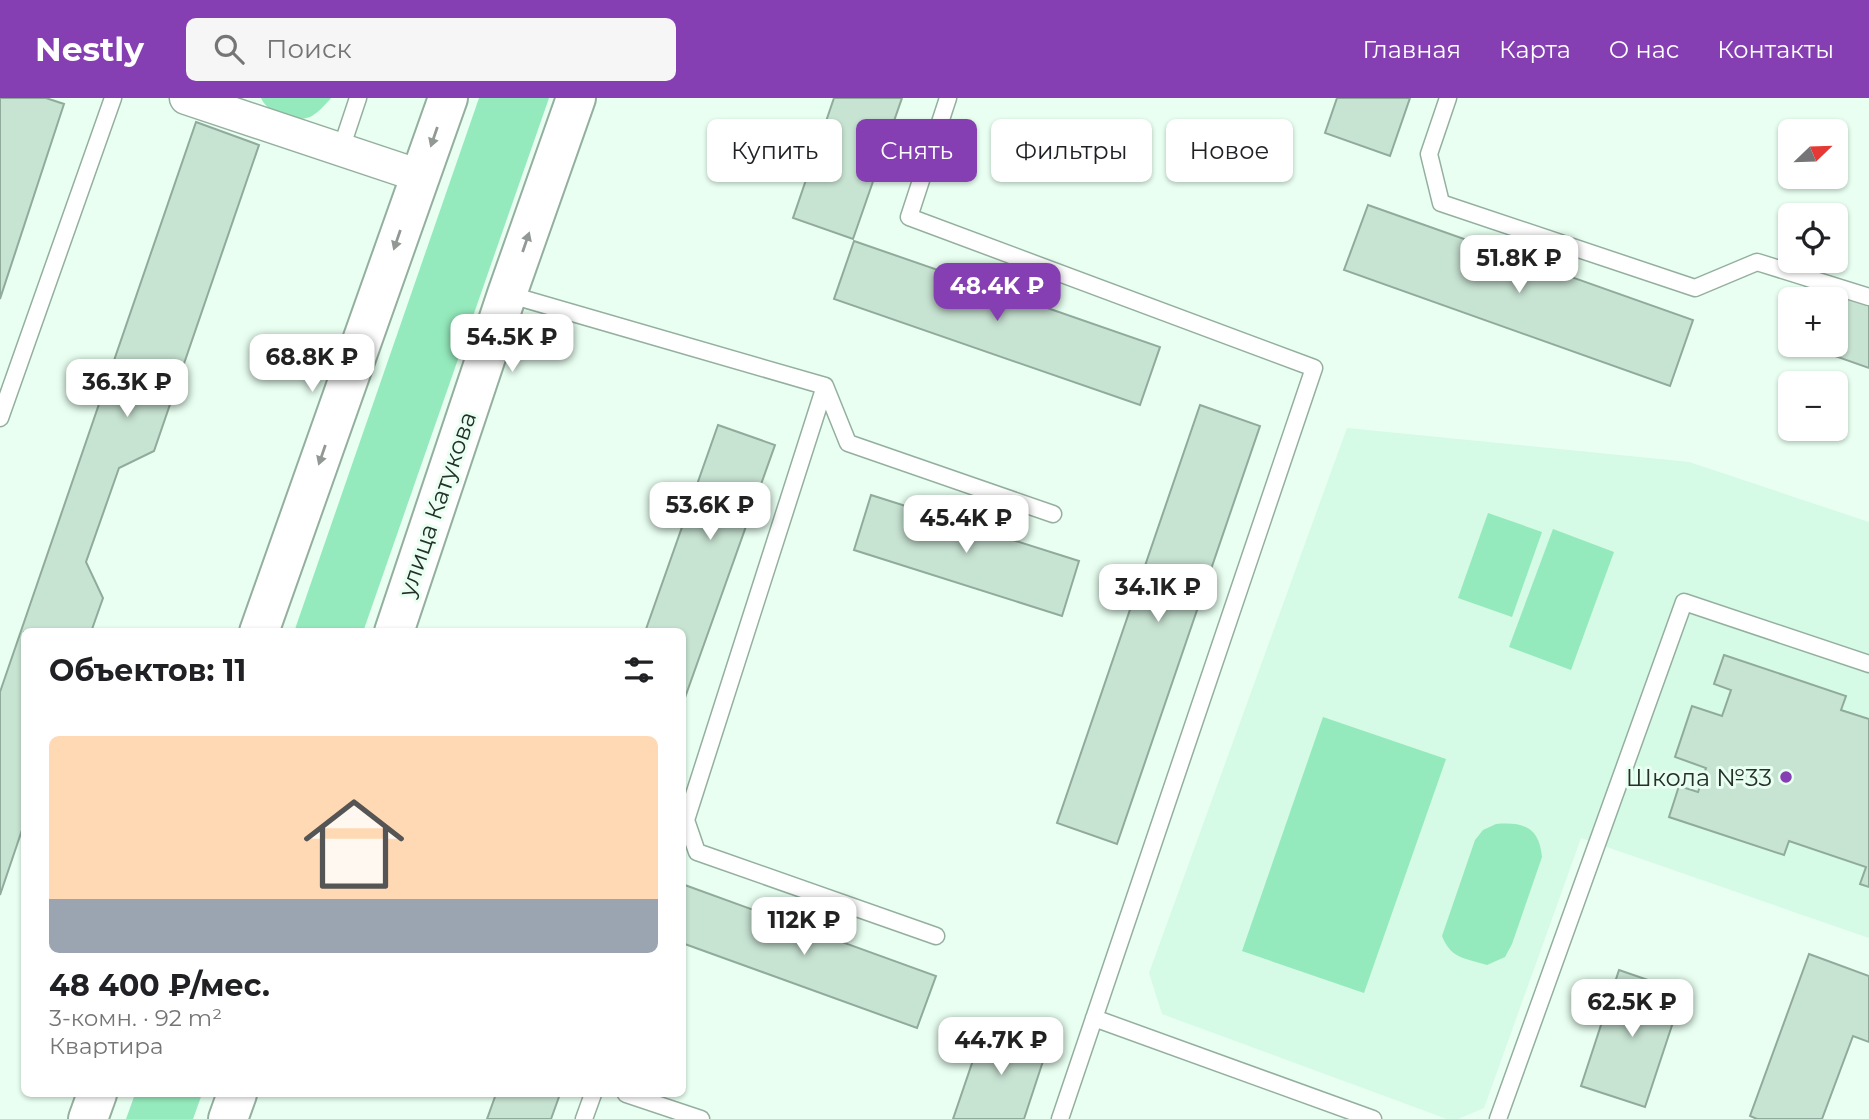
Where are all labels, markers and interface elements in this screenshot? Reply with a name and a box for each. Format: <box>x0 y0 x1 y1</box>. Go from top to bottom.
search box <box>186 18 676 81</box>
text: Nestly <box>35 29 144 69</box>
icon: search <box>210 30 248 68</box>
text: Поиск <box>266 33 352 65</box>
text: Главная <box>1363 35 1461 64</box>
text: Карта <box>1499 35 1571 64</box>
text: О нас <box>1609 35 1679 64</box>
text: Контакты <box>1717 35 1834 64</box>
chip: Купить <box>707 119 842 182</box>
chip: Снять <box>856 119 977 182</box>
chip: Фильтры <box>991 119 1152 182</box>
chip: Новое <box>1166 119 1293 182</box>
north arrow <box>1778 119 1848 189</box>
map controls <box>1778 119 1848 441</box>
one-way arrow <box>428 126 439 147</box>
button: locate <box>1778 203 1848 273</box>
one-way arrow <box>391 230 402 251</box>
one-way arrow <box>520 231 531 252</box>
pin: 51.8K ₽ <box>1454 236 1584 295</box>
text: 51.8K ₽ <box>1476 244 1562 272</box>
pin: 48.4K ₽ <box>932 264 1062 323</box>
text: 48.4K ₽ <box>950 272 1044 300</box>
button: + <box>1778 287 1848 357</box>
pin: 54.5K ₽ <box>447 314 577 374</box>
text: 54.5K ₽ <box>466 323 558 351</box>
pin: 68.8K ₽ <box>247 334 377 394</box>
text: 68.8K ₽ <box>266 343 358 371</box>
pin: 36.3K ₽ <box>62 360 192 419</box>
text: 36.3K ₽ <box>82 368 172 396</box>
button: − <box>1778 371 1848 441</box>
street label: улица Катукова <box>391 408 482 601</box>
one-way arrow <box>316 444 327 465</box>
pin: 53.6K ₽ <box>645 482 775 542</box>
text: 53.6K ₽ <box>666 491 754 519</box>
pin: 45.4K ₽ <box>901 496 1031 555</box>
text: 45.4K ₽ <box>920 504 1012 532</box>
pin: 34.1K ₽ <box>1093 564 1223 624</box>
text: 34.1K ₽ <box>1115 573 1201 601</box>
icon: filters <box>620 651 658 689</box>
text: Объектов: 11 <box>49 652 246 689</box>
place label: Школа №33 <box>1626 763 1772 792</box>
marker: Школа №33 <box>1778 769 1794 785</box>
icon: home <box>291 781 417 907</box>
pin: 112K ₽ <box>747 898 861 957</box>
text: 112K ₽ <box>768 906 840 934</box>
text: 48 400 ₽/мес. <box>49 967 270 1004</box>
pin: 62.5K ₽ <box>1567 979 1697 1039</box>
text: 62.5K ₽ <box>1587 988 1677 1016</box>
text: 3-комн. · 92 m² <box>49 1004 222 1032</box>
pin: 44.7K ₽ <box>936 1018 1066 1077</box>
text: 44.7K ₽ <box>954 1026 1048 1054</box>
text: Квартира <box>49 1032 163 1060</box>

